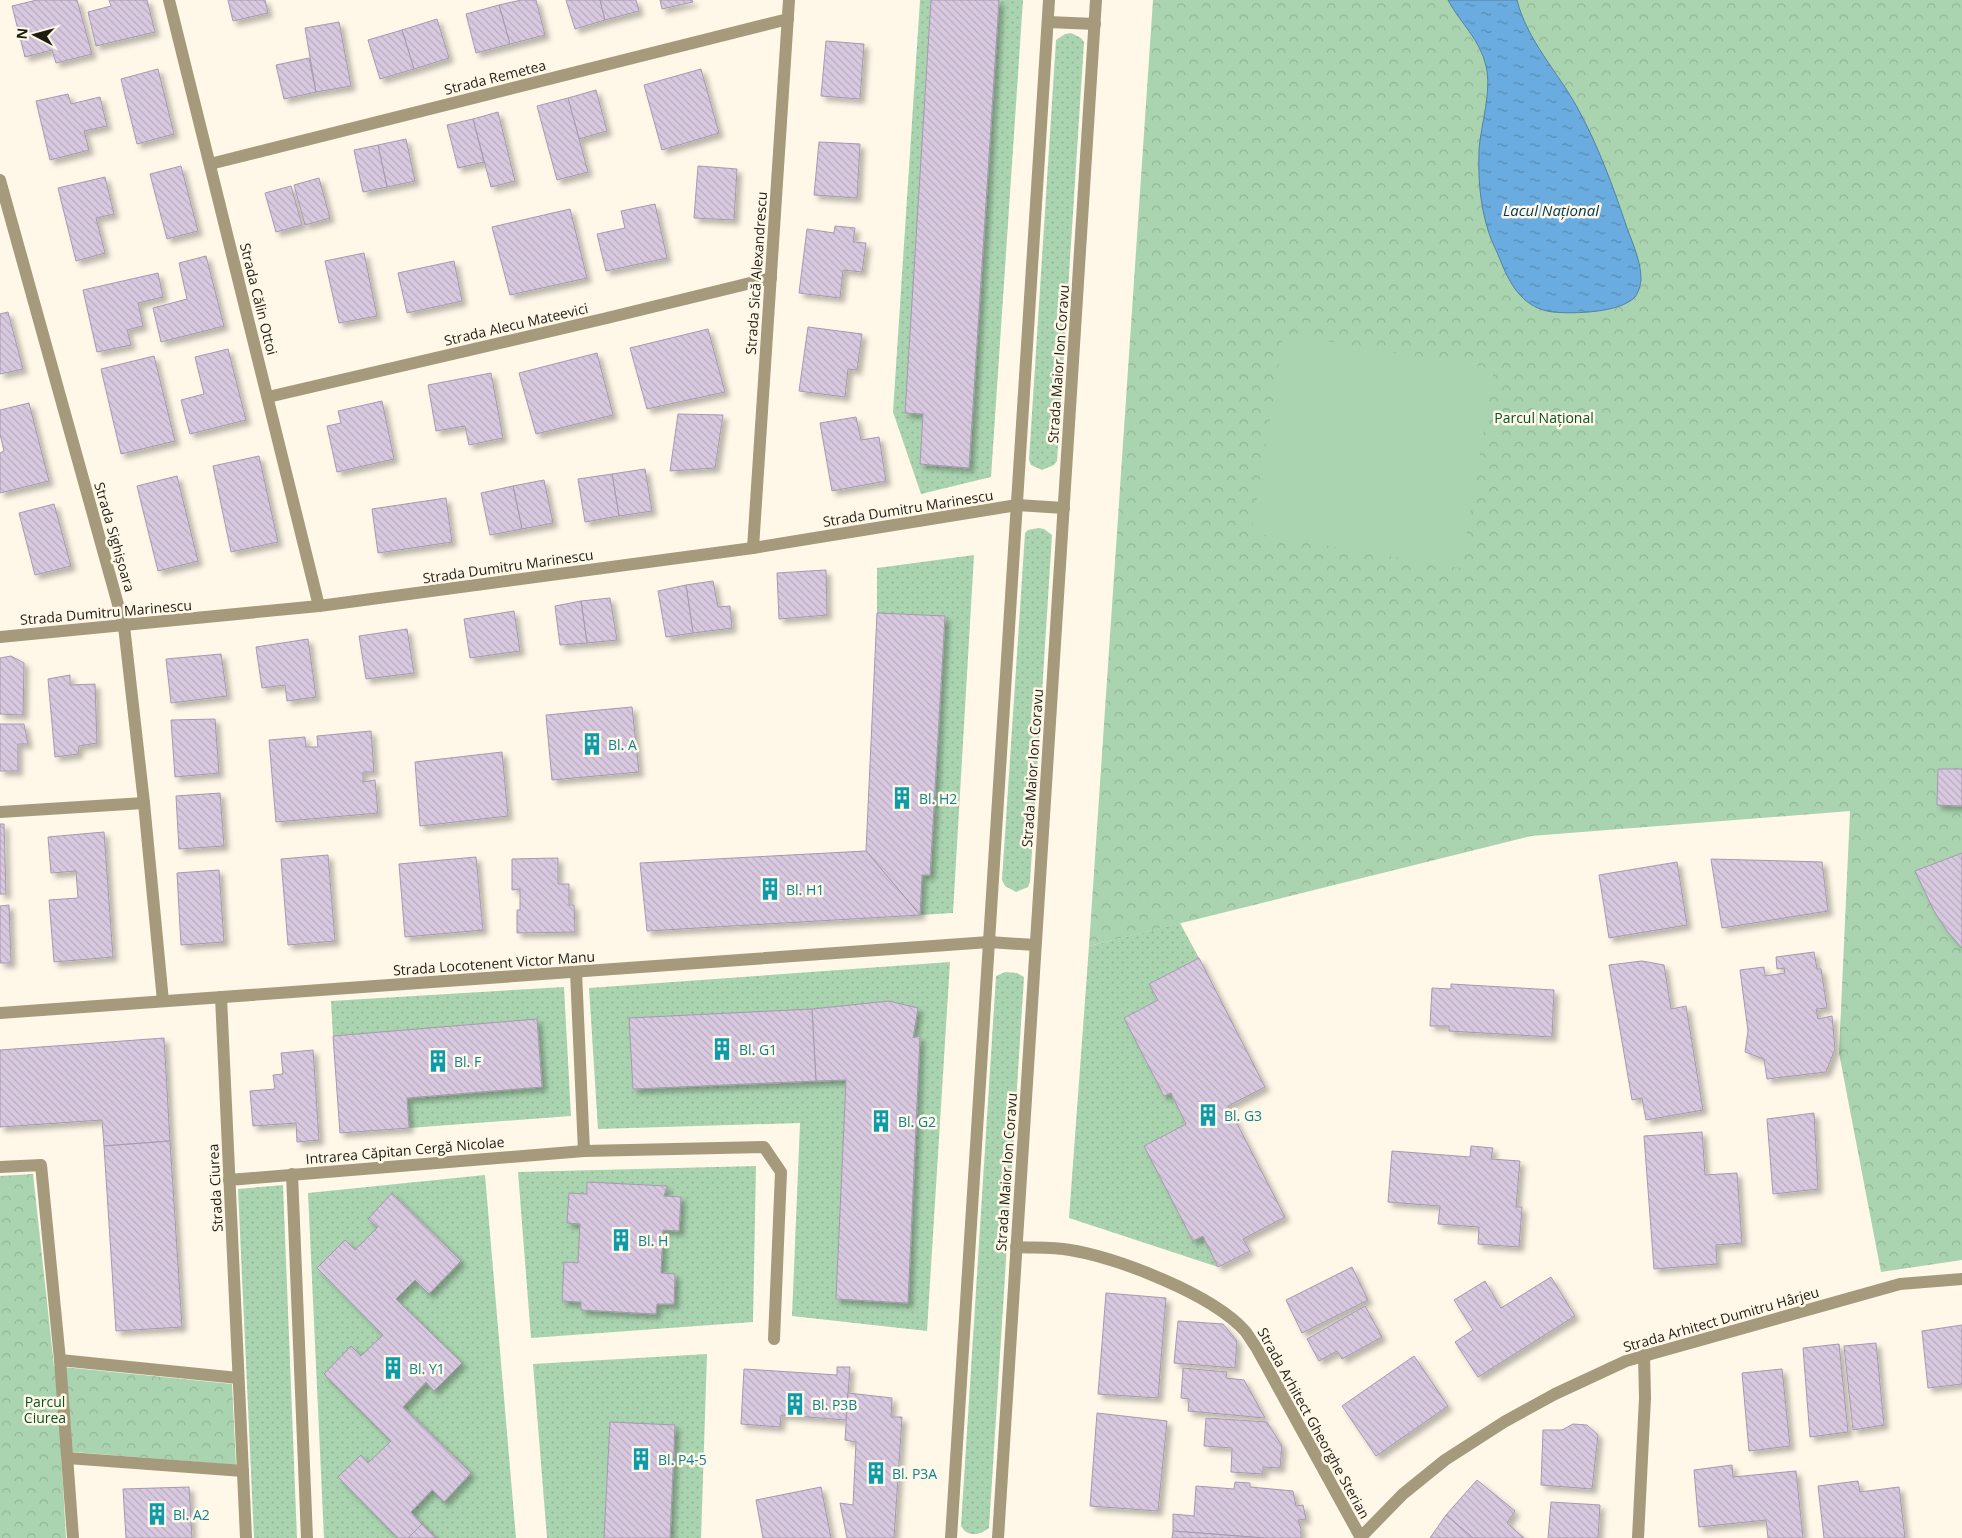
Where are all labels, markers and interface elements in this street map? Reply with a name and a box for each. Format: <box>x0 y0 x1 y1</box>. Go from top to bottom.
north arrow <box>10 10 60 60</box>
text: N <box>12 27 32 40</box>
street label: Strada Remetea <box>442 55 548 99</box>
street label: Strada Sică Alexandrescu <box>741 191 771 355</box>
water label: Lacul Național <box>1503 200 1600 220</box>
street label: Strada Călin Ottoi <box>236 241 282 357</box>
street label: Strada Maior Ion Coravu <box>1043 284 1073 444</box>
street label: Strada Alecu Mateevici <box>442 298 590 350</box>
park label: Parcul Național <box>1494 408 1594 427</box>
street label: Strada Sighișoara <box>90 480 140 594</box>
street label: Strada Dumitru Marinescu <box>821 485 995 531</box>
street label: Strada Dumitru Marinescu <box>421 545 595 587</box>
street label: Strada Dumitru Marinescu <box>19 595 193 629</box>
street label: Strada Maior Ion Coravu <box>1017 688 1047 848</box>
building icon: Bl. A <box>579 731 605 757</box>
place label: Bl. A <box>608 735 637 754</box>
building icon: Bl. H2 <box>889 785 915 811</box>
place label: Bl. H2 <box>919 789 957 808</box>
building icon: Bl. H1 <box>757 876 783 902</box>
place label: Bl. H1 <box>786 880 824 899</box>
street label: Strada Locotenent Victor Manu <box>392 946 596 980</box>
building icon: Bl. G1 <box>709 1036 735 1062</box>
place label: Bl. G1 <box>739 1040 777 1059</box>
building icon: Bl. F <box>425 1048 451 1074</box>
place label: Bl. F <box>454 1052 481 1071</box>
street label: Strada Maior Ion Coravu <box>991 1092 1021 1252</box>
building icon: Bl. G3 <box>1195 1102 1221 1128</box>
place label: Bl. G3 <box>1224 1106 1262 1125</box>
building icon: Bl. G2 <box>868 1108 894 1134</box>
place label: Bl. G2 <box>898 1112 936 1131</box>
street label: Intrarea Căpitan Cergă Nicolae <box>305 1132 505 1168</box>
street label: Strada Ciurea <box>203 1143 227 1233</box>
building icon: Bl. H <box>608 1227 634 1253</box>
place label: Bl. H <box>638 1231 668 1250</box>
street label: Strada Arhitect Dumitru Hârjeu <box>1621 1282 1821 1356</box>
street label: Strada Arhitect Gheorghe Sterian <box>1253 1324 1375 1522</box>
building icon: Bl. Y1 <box>380 1355 406 1381</box>
place label: Bl. Y1 <box>409 1359 445 1378</box>
building icon: Bl. P3B <box>782 1391 808 1417</box>
park label: Parcul Ciurea <box>24 1392 66 1427</box>
place label: Bl. P3B <box>812 1395 857 1414</box>
building icon: Bl. P4-5 <box>628 1446 654 1472</box>
place label: Bl. P4-5 <box>658 1450 707 1469</box>
building icon: Bl. P3A <box>863 1460 889 1486</box>
place label: Bl. P3A <box>892 1464 937 1483</box>
building icon: Bl. A2 <box>144 1501 170 1527</box>
place label: Bl. A2 <box>173 1505 210 1524</box>

